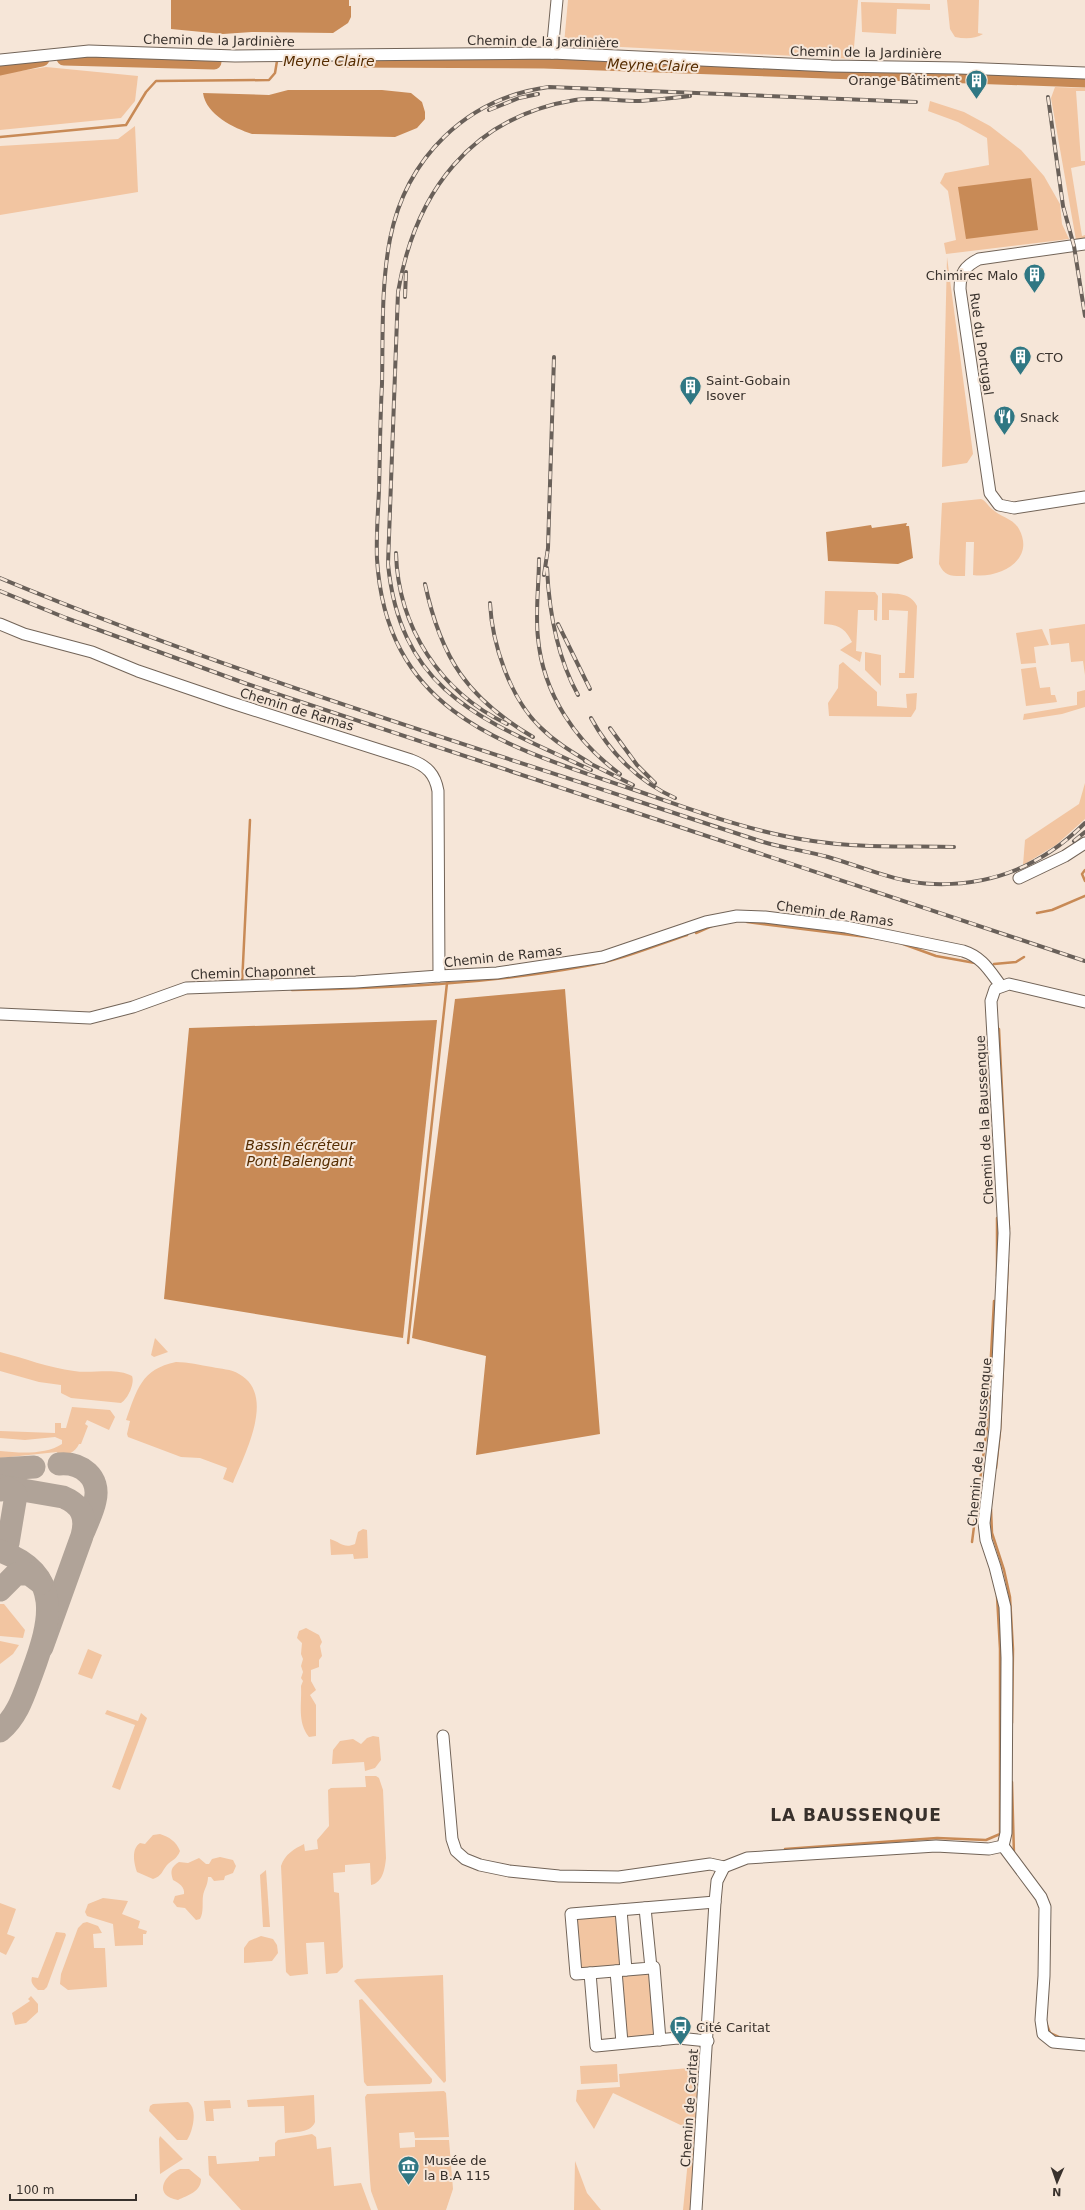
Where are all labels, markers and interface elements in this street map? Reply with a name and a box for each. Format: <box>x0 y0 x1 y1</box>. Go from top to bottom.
street label: Chemin de la Jardinière <box>143 32 295 49</box>
street label: Chemin de la Jardinière <box>467 33 619 50</box>
street label: Chemin de la Jardinière <box>790 44 942 61</box>
water label: Meyne Claire <box>283 53 375 69</box>
water label: Meyne Claire <box>607 55 699 75</box>
building icon: Orange Bâtiment <box>963 67 989 100</box>
place label: Orange Bâtiment <box>848 73 960 88</box>
building icon: Chimirec Malo <box>1021 262 1047 295</box>
place label: Chimirec Malo <box>926 268 1018 283</box>
street label: Rue du Portugal <box>967 292 996 396</box>
building icon: CTO <box>1008 344 1034 377</box>
place label: CTO <box>1036 350 1063 365</box>
place label: Saint-Gobain Isover <box>706 373 790 403</box>
building icon: Saint-Gobain Isover <box>678 374 704 407</box>
restaurant icon: Snack <box>991 404 1017 437</box>
place label: Snack <box>1020 410 1060 425</box>
street label: Chemin de Ramas <box>238 685 356 734</box>
street label: Chemin de Ramas <box>775 898 895 929</box>
street label: Chemin de Ramas <box>443 943 563 970</box>
street label: Chemin Chaponnet <box>190 963 316 982</box>
street label: Chemin de la Baussenque <box>973 1035 996 1205</box>
water label: Bassin écréteur Pont Balengant <box>245 1137 356 1169</box>
street label: Chemin de la Baussenque <box>965 1357 994 1527</box>
district label: LA BAUSSENQUE <box>770 1805 942 1825</box>
bus stop icon: Cité Caritat <box>668 2014 694 2047</box>
place label: Cité Caritat <box>696 2020 770 2035</box>
street label: Chemin de Caritat <box>678 2048 701 2168</box>
place label: Musée de la B.A 115 <box>424 2153 491 2183</box>
museum icon: Musée de la B.A 115 <box>396 2154 422 2187</box>
north arrow <box>1037 2162 1077 2202</box>
scale bar <box>10 2176 136 2202</box>
text: 100 m <box>16 2183 54 2197</box>
text: N <box>1052 2185 1062 2198</box>

